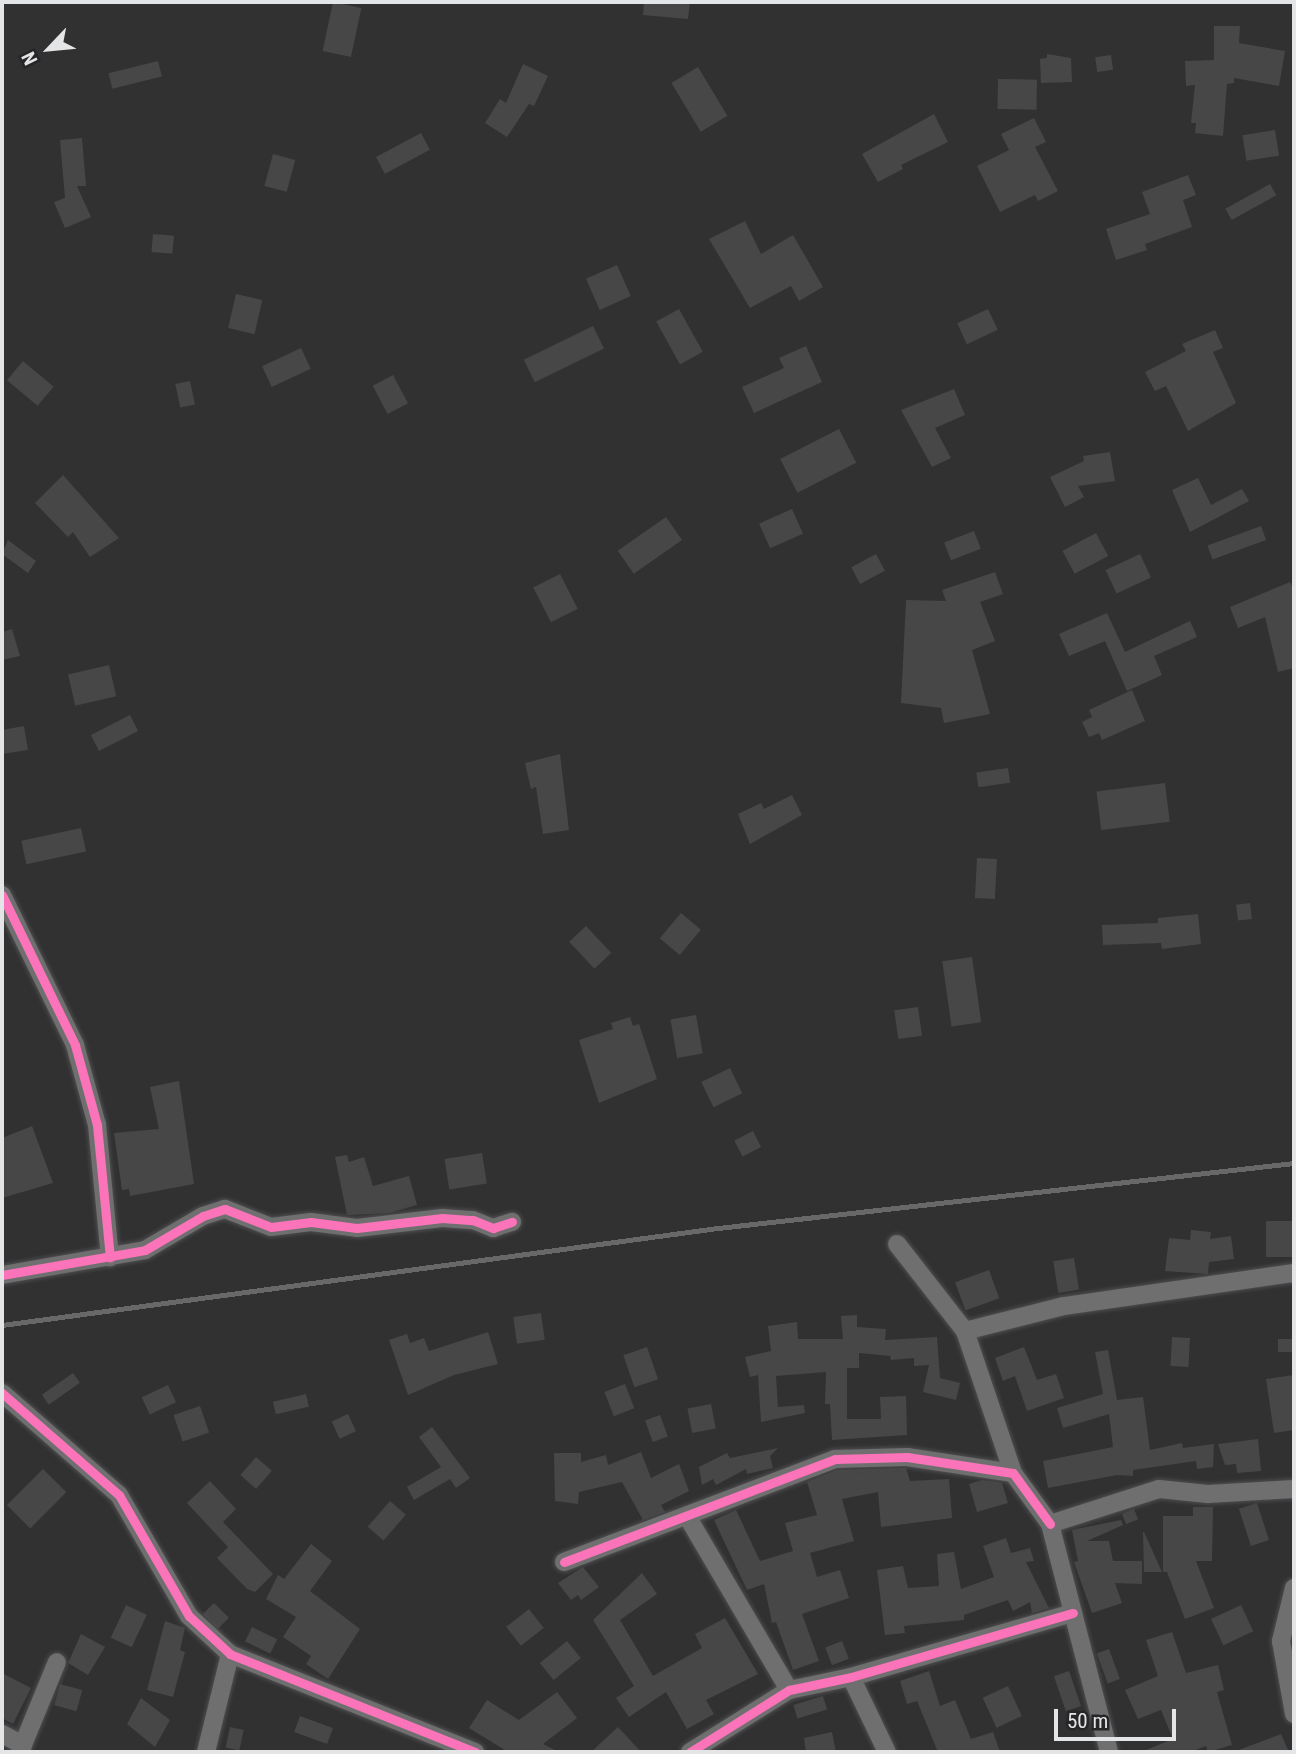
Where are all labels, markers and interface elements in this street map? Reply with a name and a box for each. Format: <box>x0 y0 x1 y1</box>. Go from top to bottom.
north arrow <box>14 14 84 84</box>
text: N <box>17 48 43 69</box>
scale bar <box>1058 1694 1180 1738</box>
text: 50 m <box>1067 1709 1108 1733</box>

